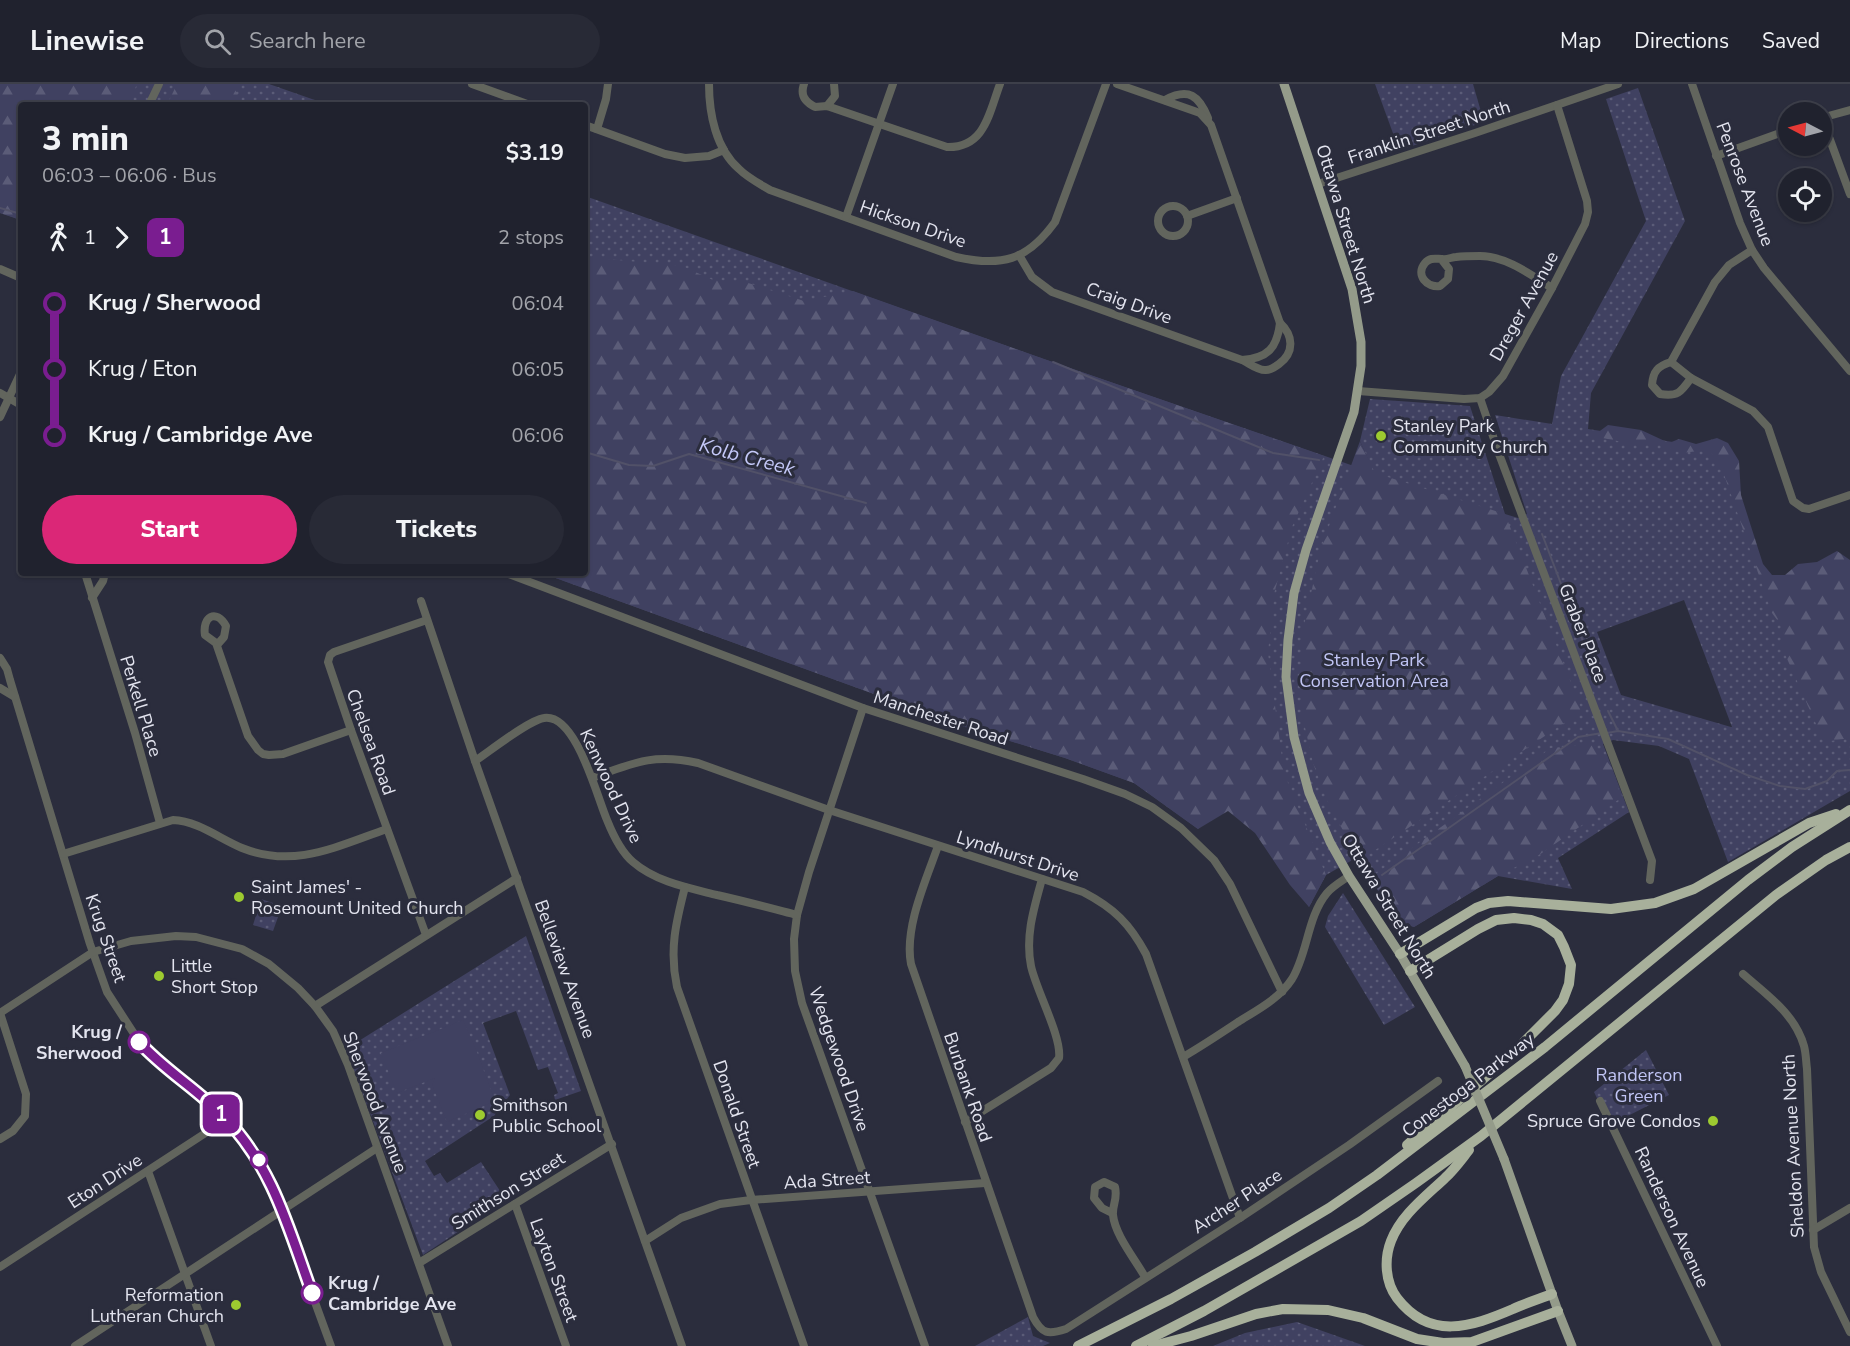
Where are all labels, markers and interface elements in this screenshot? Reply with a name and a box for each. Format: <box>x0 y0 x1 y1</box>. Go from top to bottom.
search box <box>180 14 600 68</box>
text: Linewise <box>30 22 144 60</box>
icon: search <box>201 25 234 58</box>
text: Search here <box>249 26 366 56</box>
text: Map <box>1560 27 1601 55</box>
text: Directions <box>1634 27 1729 55</box>
text: Saved <box>1762 27 1820 55</box>
street label: Franklin Street North <box>1345 94 1513 170</box>
north arrow <box>1778 102 1832 156</box>
map controls <box>1778 102 1832 222</box>
text: 3 min <box>42 117 129 162</box>
street label: Penrose Avenue <box>1710 118 1780 250</box>
text: $3.19 <box>506 138 564 168</box>
street label: Ottawa Street North <box>1310 141 1382 307</box>
text: 06:03 – 06:06 · Bus <box>42 162 217 189</box>
button: locate <box>1778 168 1832 222</box>
street label: Hickson Drive <box>856 195 970 253</box>
icon: walk <box>42 221 75 254</box>
icon: forward <box>105 221 138 254</box>
text: 1 <box>159 223 172 251</box>
text: 1 <box>84 224 96 251</box>
text: 2 stops <box>498 224 564 251</box>
street label: Dreger Avenue <box>1484 247 1564 365</box>
street label: Craig Drive <box>1083 276 1175 330</box>
text: Krug / Sherwood <box>88 288 261 318</box>
text: 06:04 <box>511 290 564 317</box>
text: Krug / Eton <box>88 354 197 384</box>
text: 06:05 <box>511 356 564 383</box>
place label: Stanley Park Community Church <box>1393 414 1547 459</box>
text: Krug / Cambridge Ave <box>88 420 313 450</box>
text: 06:06 <box>511 422 564 449</box>
marker: Stanley Park Community Church <box>1374 429 1388 443</box>
water label: Kolb Creek <box>696 431 799 483</box>
button: Start <box>42 495 297 564</box>
button: Tickets <box>309 495 564 564</box>
street label: Graber Place <box>1553 580 1613 686</box>
park label: Stanley Park Conservation Area <box>1299 648 1449 693</box>
street label: Perkell Place <box>114 652 168 760</box>
street label: Manchester Road <box>870 685 1012 751</box>
street label: Chelsea Road <box>341 686 401 798</box>
street label: Kenwood Drive <box>574 725 648 847</box>
street label: Lyndhurst Drive <box>953 825 1083 887</box>
street label: Ottawa Street North <box>1336 829 1442 983</box>
place label: Saint James' - Rosemount United Church <box>251 875 463 920</box>
marker: Saint James' - Rosemount United Church <box>232 890 246 904</box>
street label: Krug Street <box>80 891 133 986</box>
street label: Belleview Avenue <box>529 896 601 1042</box>
place label: Little Short Stop <box>171 954 258 999</box>
marker: Little Short Stop <box>152 969 166 983</box>
street label: Wedgewood Drive <box>803 983 875 1135</box>
place label: Krug / Sherwood <box>36 1020 122 1065</box>
street label: Conestoga Parkway <box>1397 1027 1540 1143</box>
street label: Sherwood Avenue <box>337 1028 413 1176</box>
street label: Burbank Road <box>938 1029 998 1145</box>
marker: Krug / Sherwood <box>128 1031 150 1053</box>
street label: Sheldon Avenue North <box>1776 1053 1810 1239</box>
street label: Donald Street <box>707 1057 767 1172</box>
park label: Randerson Green <box>1595 1063 1683 1108</box>
place label: Smithson Public School <box>492 1093 602 1138</box>
line badge: 1 <box>202 1094 240 1134</box>
text: 1 <box>215 1100 227 1128</box>
marker: Smithson Public School <box>473 1108 487 1122</box>
place label: Spruce Grove Condos <box>1527 1109 1701 1133</box>
marker: Spruce Grove Condos <box>1706 1114 1720 1128</box>
street label: Randerson Avenue <box>1629 1143 1715 1291</box>
street label: Smithson Street <box>447 1146 570 1236</box>
street label: Eton Drive <box>63 1148 147 1214</box>
unlabelled marker <box>250 1151 268 1169</box>
street label: Archer Place <box>1187 1163 1287 1239</box>
street label: Ada Street <box>783 1165 872 1195</box>
street label: Layton Street <box>524 1215 584 1326</box>
place label: Krug / Cambridge Ave <box>328 1271 456 1316</box>
marker: Krug / Cambridge Ave <box>301 1282 323 1304</box>
place label: Reformation Lutheran Church <box>90 1283 224 1328</box>
marker: Reformation Lutheran Church <box>229 1298 243 1312</box>

